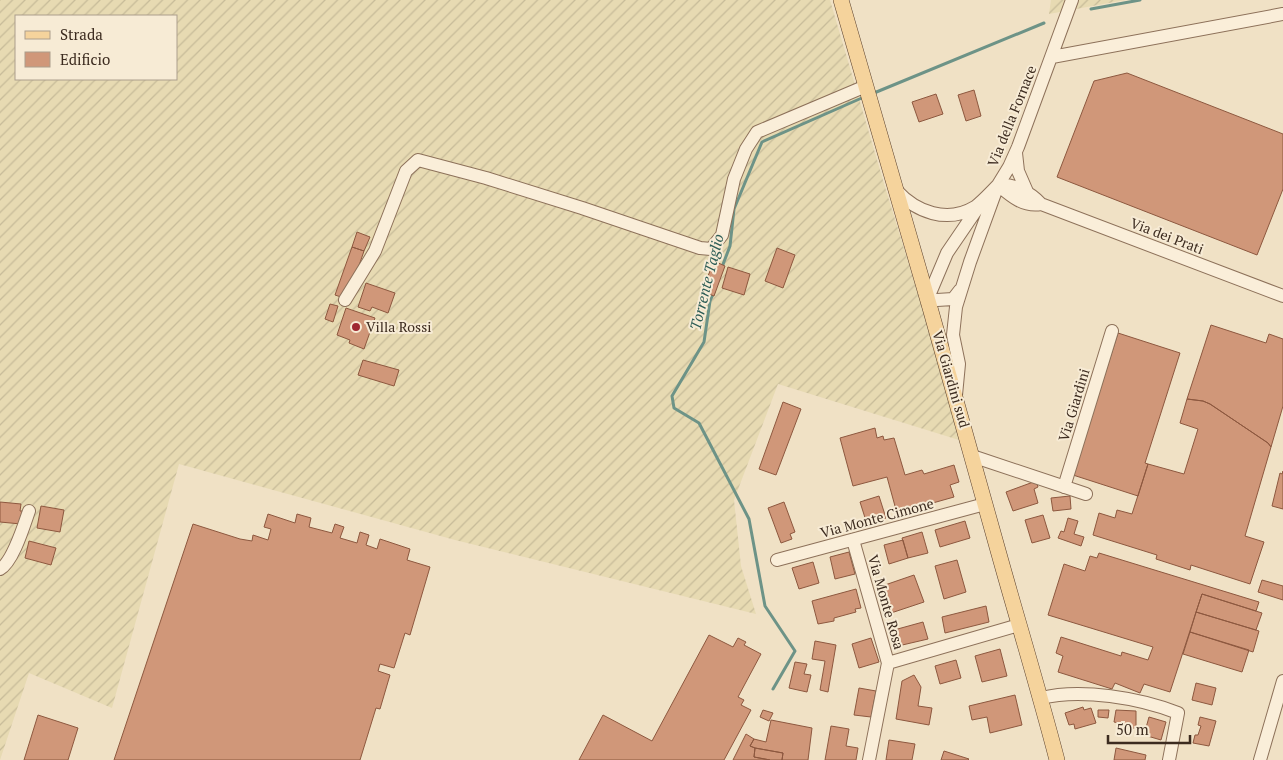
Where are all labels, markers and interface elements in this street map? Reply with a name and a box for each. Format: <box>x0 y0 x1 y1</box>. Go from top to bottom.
legend <box>15 15 178 80</box>
text: Strada <box>60 24 103 44</box>
text: Edificio <box>60 49 110 69</box>
street label: Via della Fornace <box>983 62 1040 169</box>
street label: Via dei Prati <box>1128 213 1206 258</box>
water label: Torrente Taglio <box>684 231 728 332</box>
place label: Villa Rossi <box>366 317 431 336</box>
marker: Villa Rossi <box>350 321 362 333</box>
street label: Via Giardini sud <box>929 328 975 430</box>
street label: Via Giardini <box>1053 366 1094 444</box>
street label: Via Monte Cimone <box>818 493 936 542</box>
street label: Via Monte Rosa <box>864 552 909 651</box>
scale bar <box>1108 712 1190 744</box>
text: 50 m <box>1116 719 1149 739</box>

